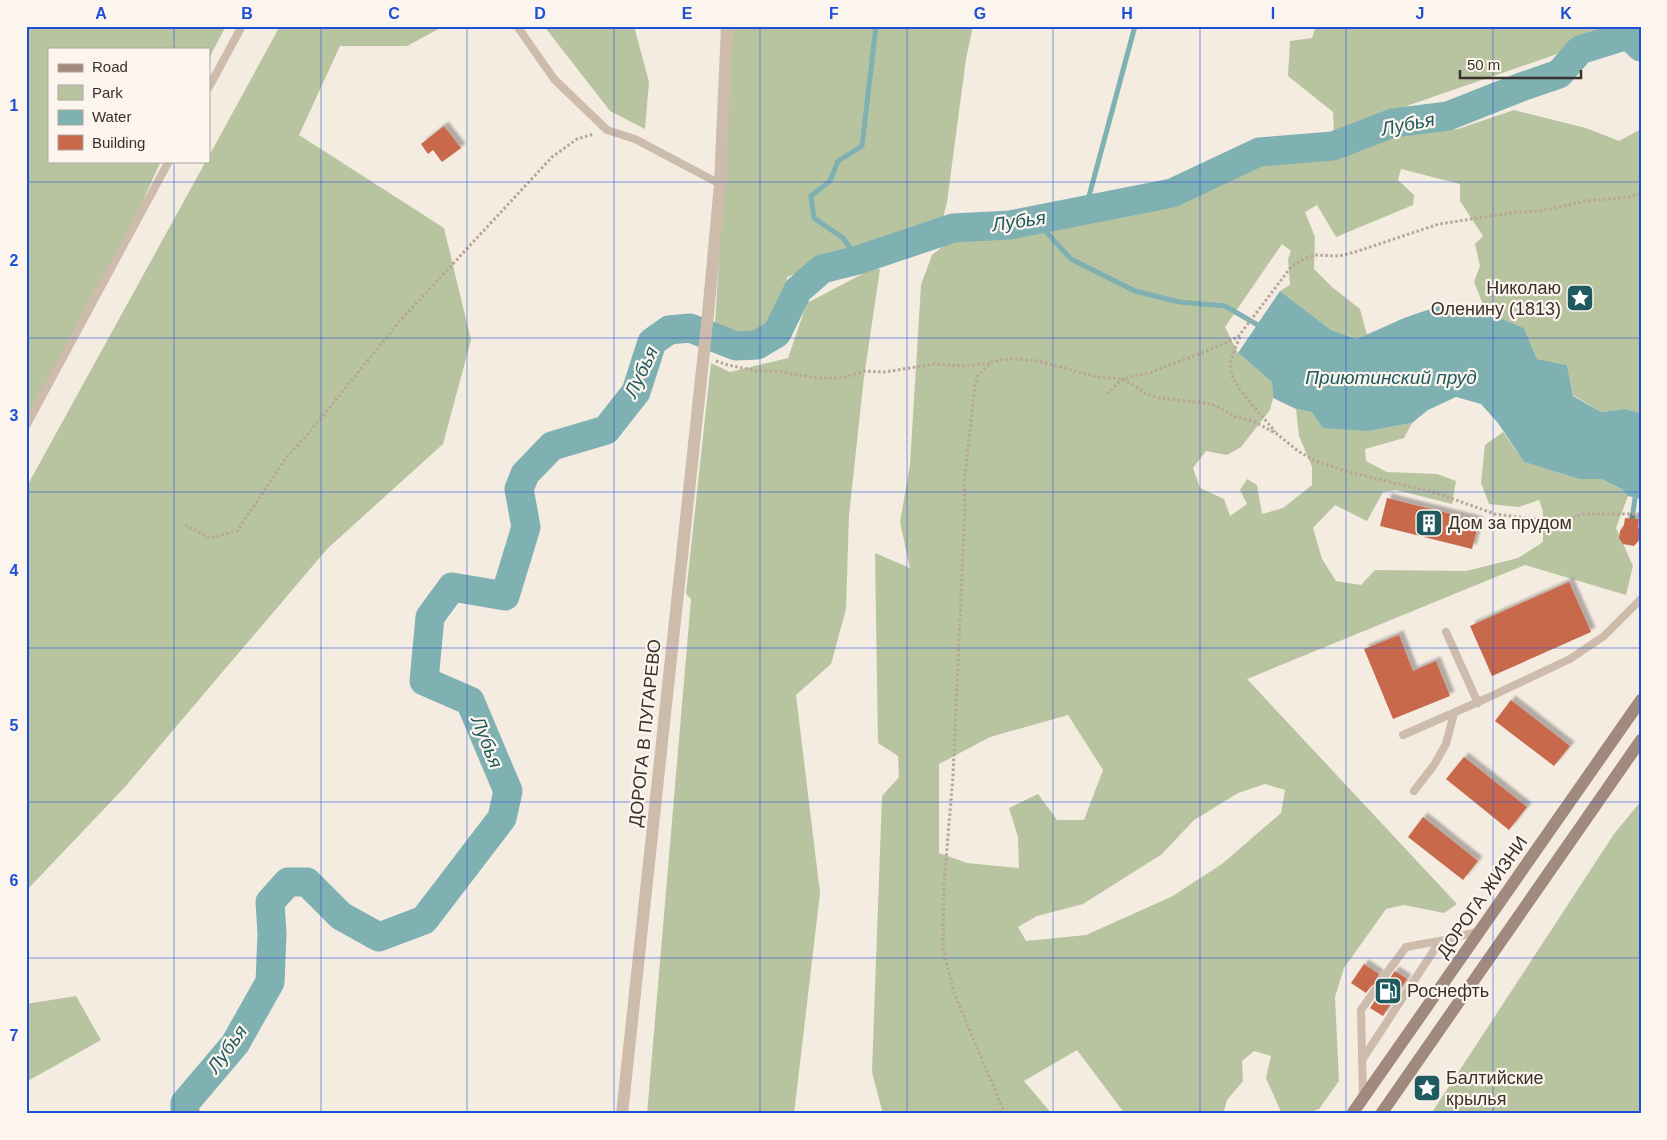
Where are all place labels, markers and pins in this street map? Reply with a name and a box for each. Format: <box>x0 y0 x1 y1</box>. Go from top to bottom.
place label: Николаю Оленину (1813) <box>1431 278 1561 319</box>
place icon: Николаю Оленину (1813) <box>1565 283 1595 313</box>
building icon: Дом за прудом <box>1414 508 1444 538</box>
place label: Дом за прудом <box>1448 513 1572 533</box>
fuel station icon: Роснефть <box>1373 976 1403 1006</box>
place label: Роснефть <box>1407 981 1489 1001</box>
place label: Балтийские крылья <box>1446 1068 1544 1109</box>
place icon: Балтийские крылья <box>1412 1073 1442 1103</box>

